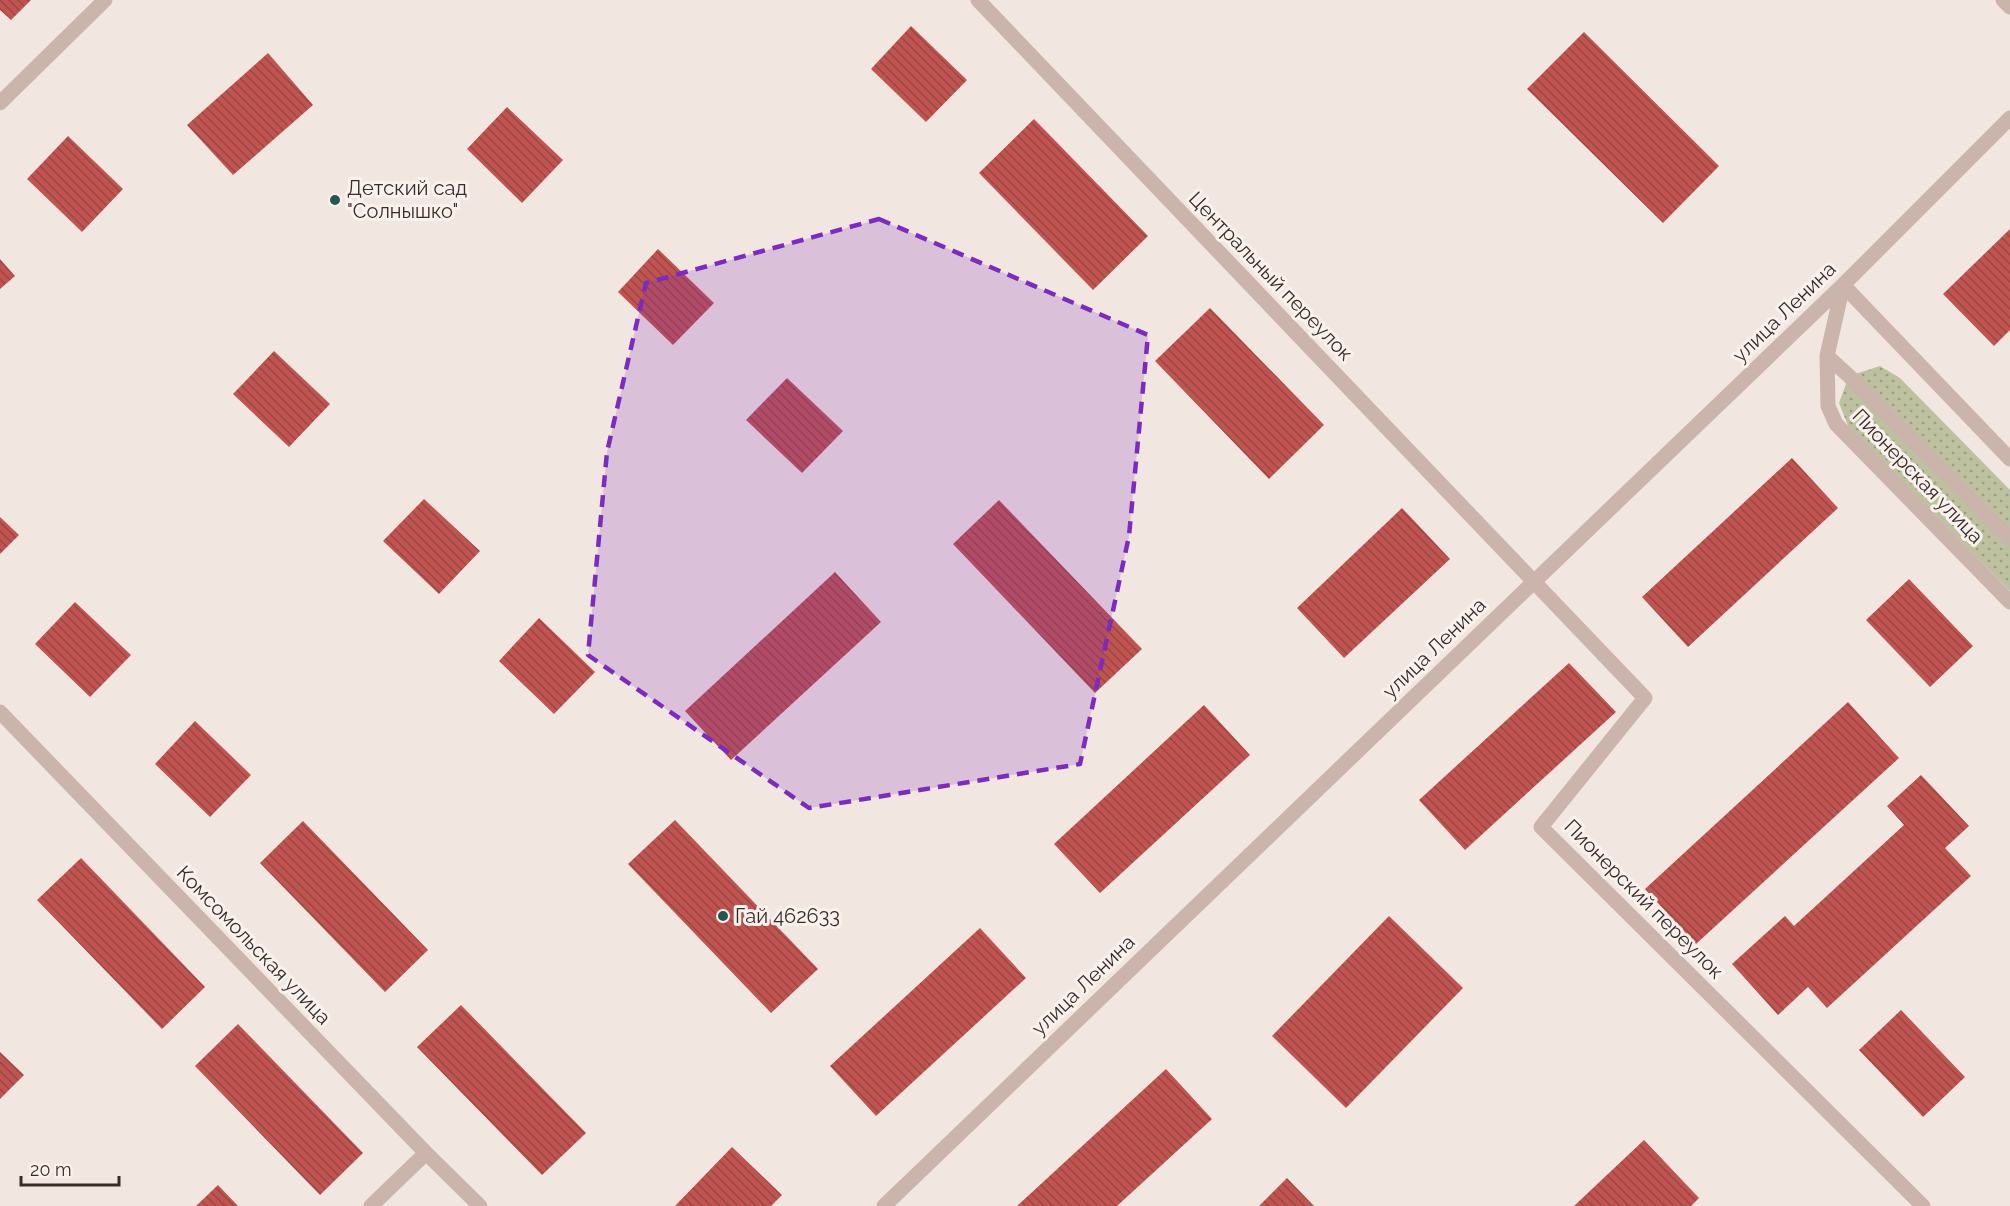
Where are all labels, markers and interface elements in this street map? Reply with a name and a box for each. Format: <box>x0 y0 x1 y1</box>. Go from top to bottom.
place label: Детский сад "Солнышко" <box>347 176 467 223</box>
street label: Центральный переулок <box>1184 187 1358 365</box>
marker: Детский сад "Солнышко" <box>328 193 342 207</box>
street label: улица Ленина <box>1727 257 1841 367</box>
street label: Пионерская улица <box>1848 404 1988 548</box>
street label: улица Ленина <box>1377 593 1491 703</box>
street label: Пионерский переулок <box>1559 814 1729 984</box>
street label: Комсомольская улица <box>172 861 336 1029</box>
place label: Гай 462633 <box>735 904 840 928</box>
marker: Гай 462633 <box>716 909 730 923</box>
street label: улица Ленина <box>1026 930 1140 1040</box>
scale bar <box>21 1149 118 1187</box>
text: 20 m <box>30 1159 72 1180</box>

